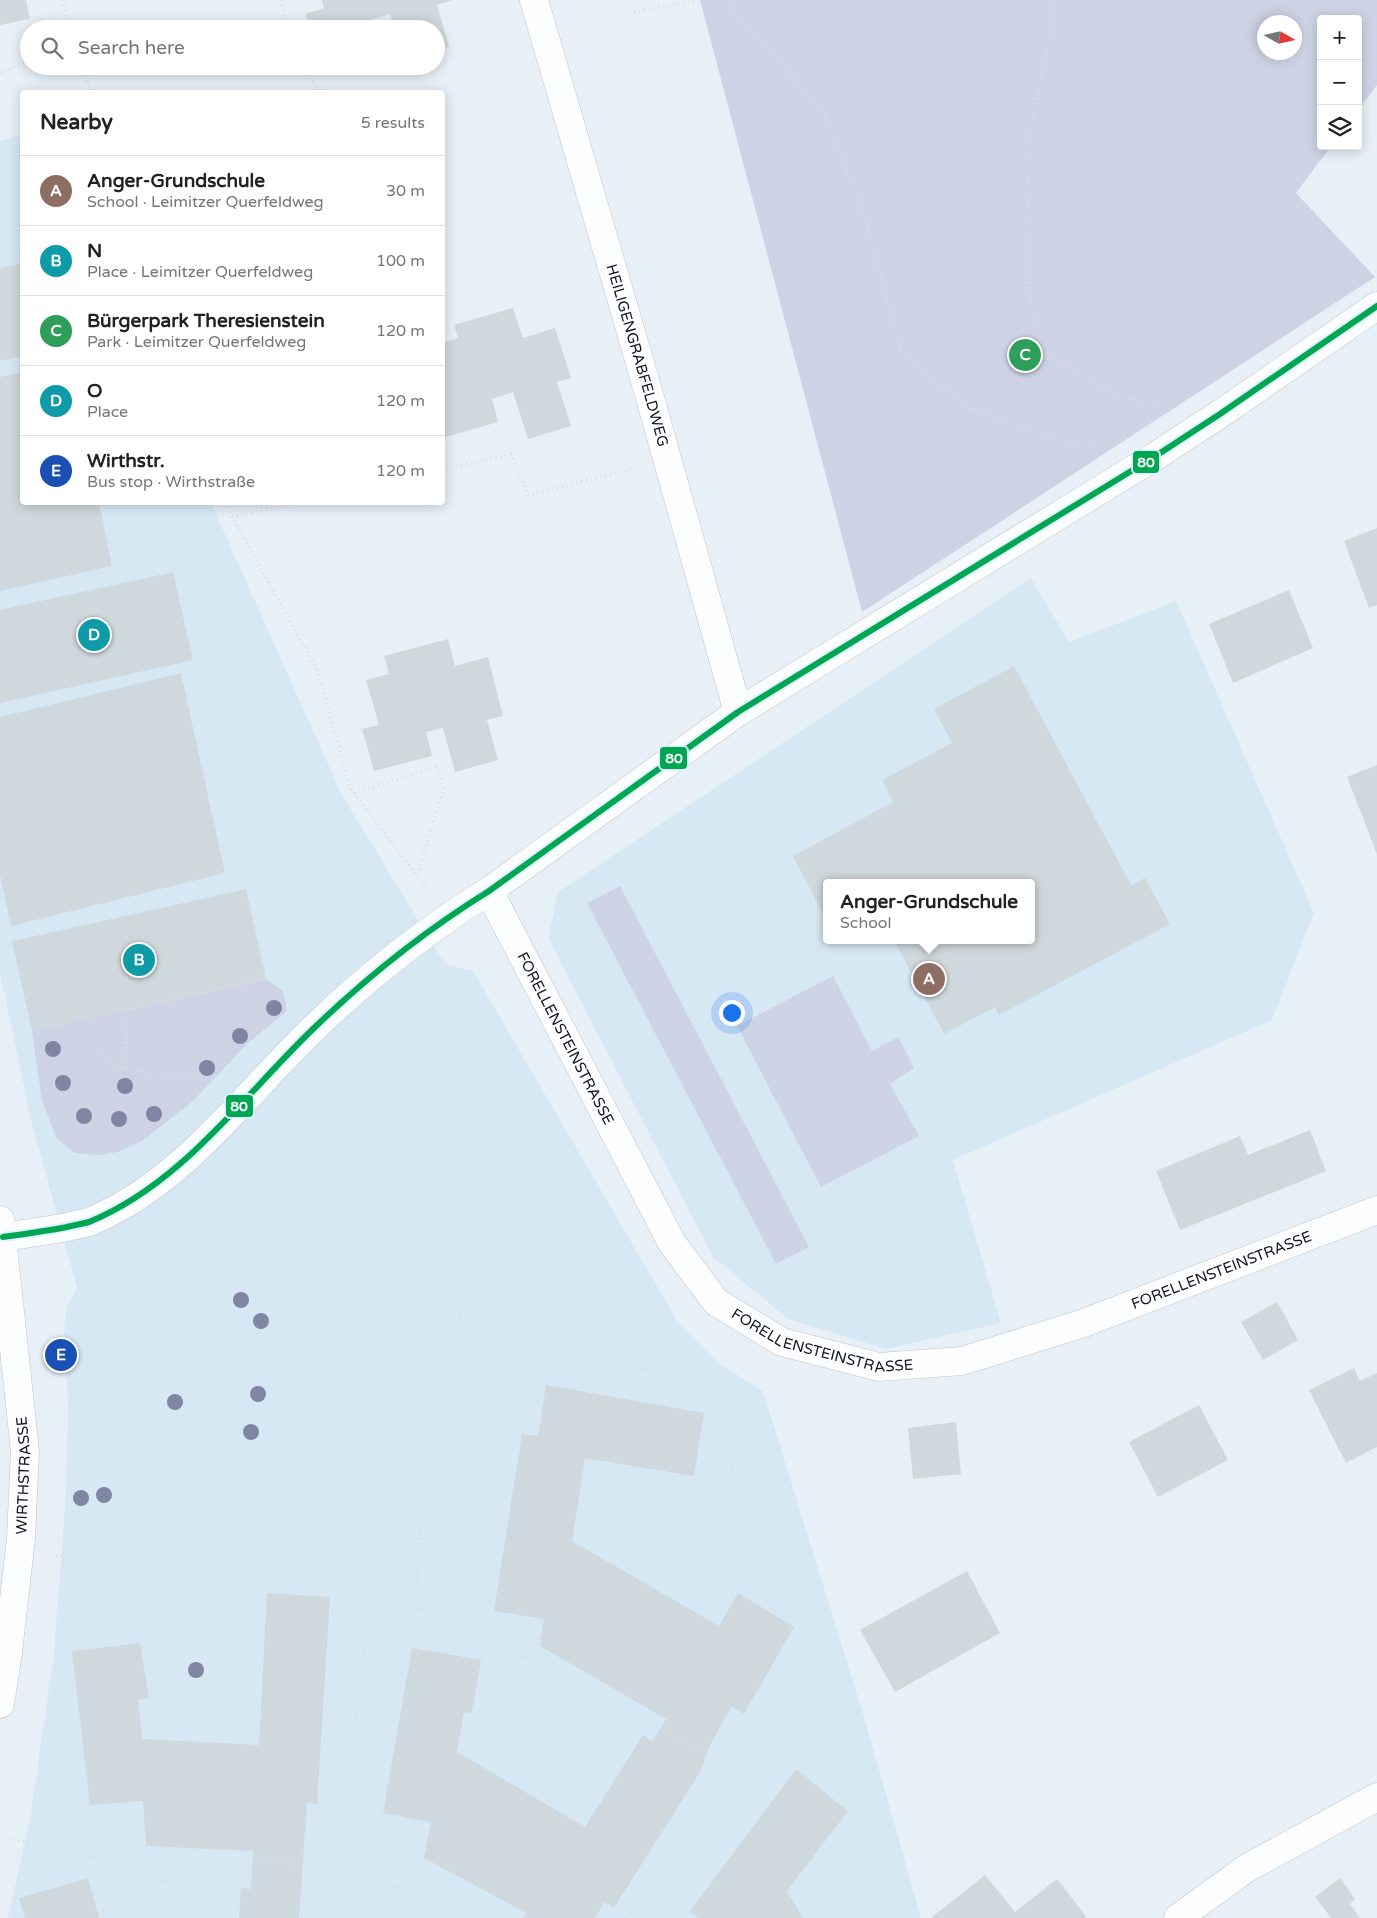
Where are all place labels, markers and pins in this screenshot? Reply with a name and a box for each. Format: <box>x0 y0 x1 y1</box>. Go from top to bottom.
pin: C <box>1009 336 1041 374</box>
pin: D <box>78 616 110 654</box>
pin: B <box>123 941 155 979</box>
pin: A <box>913 960 945 998</box>
pin: E <box>45 1336 77 1374</box>

